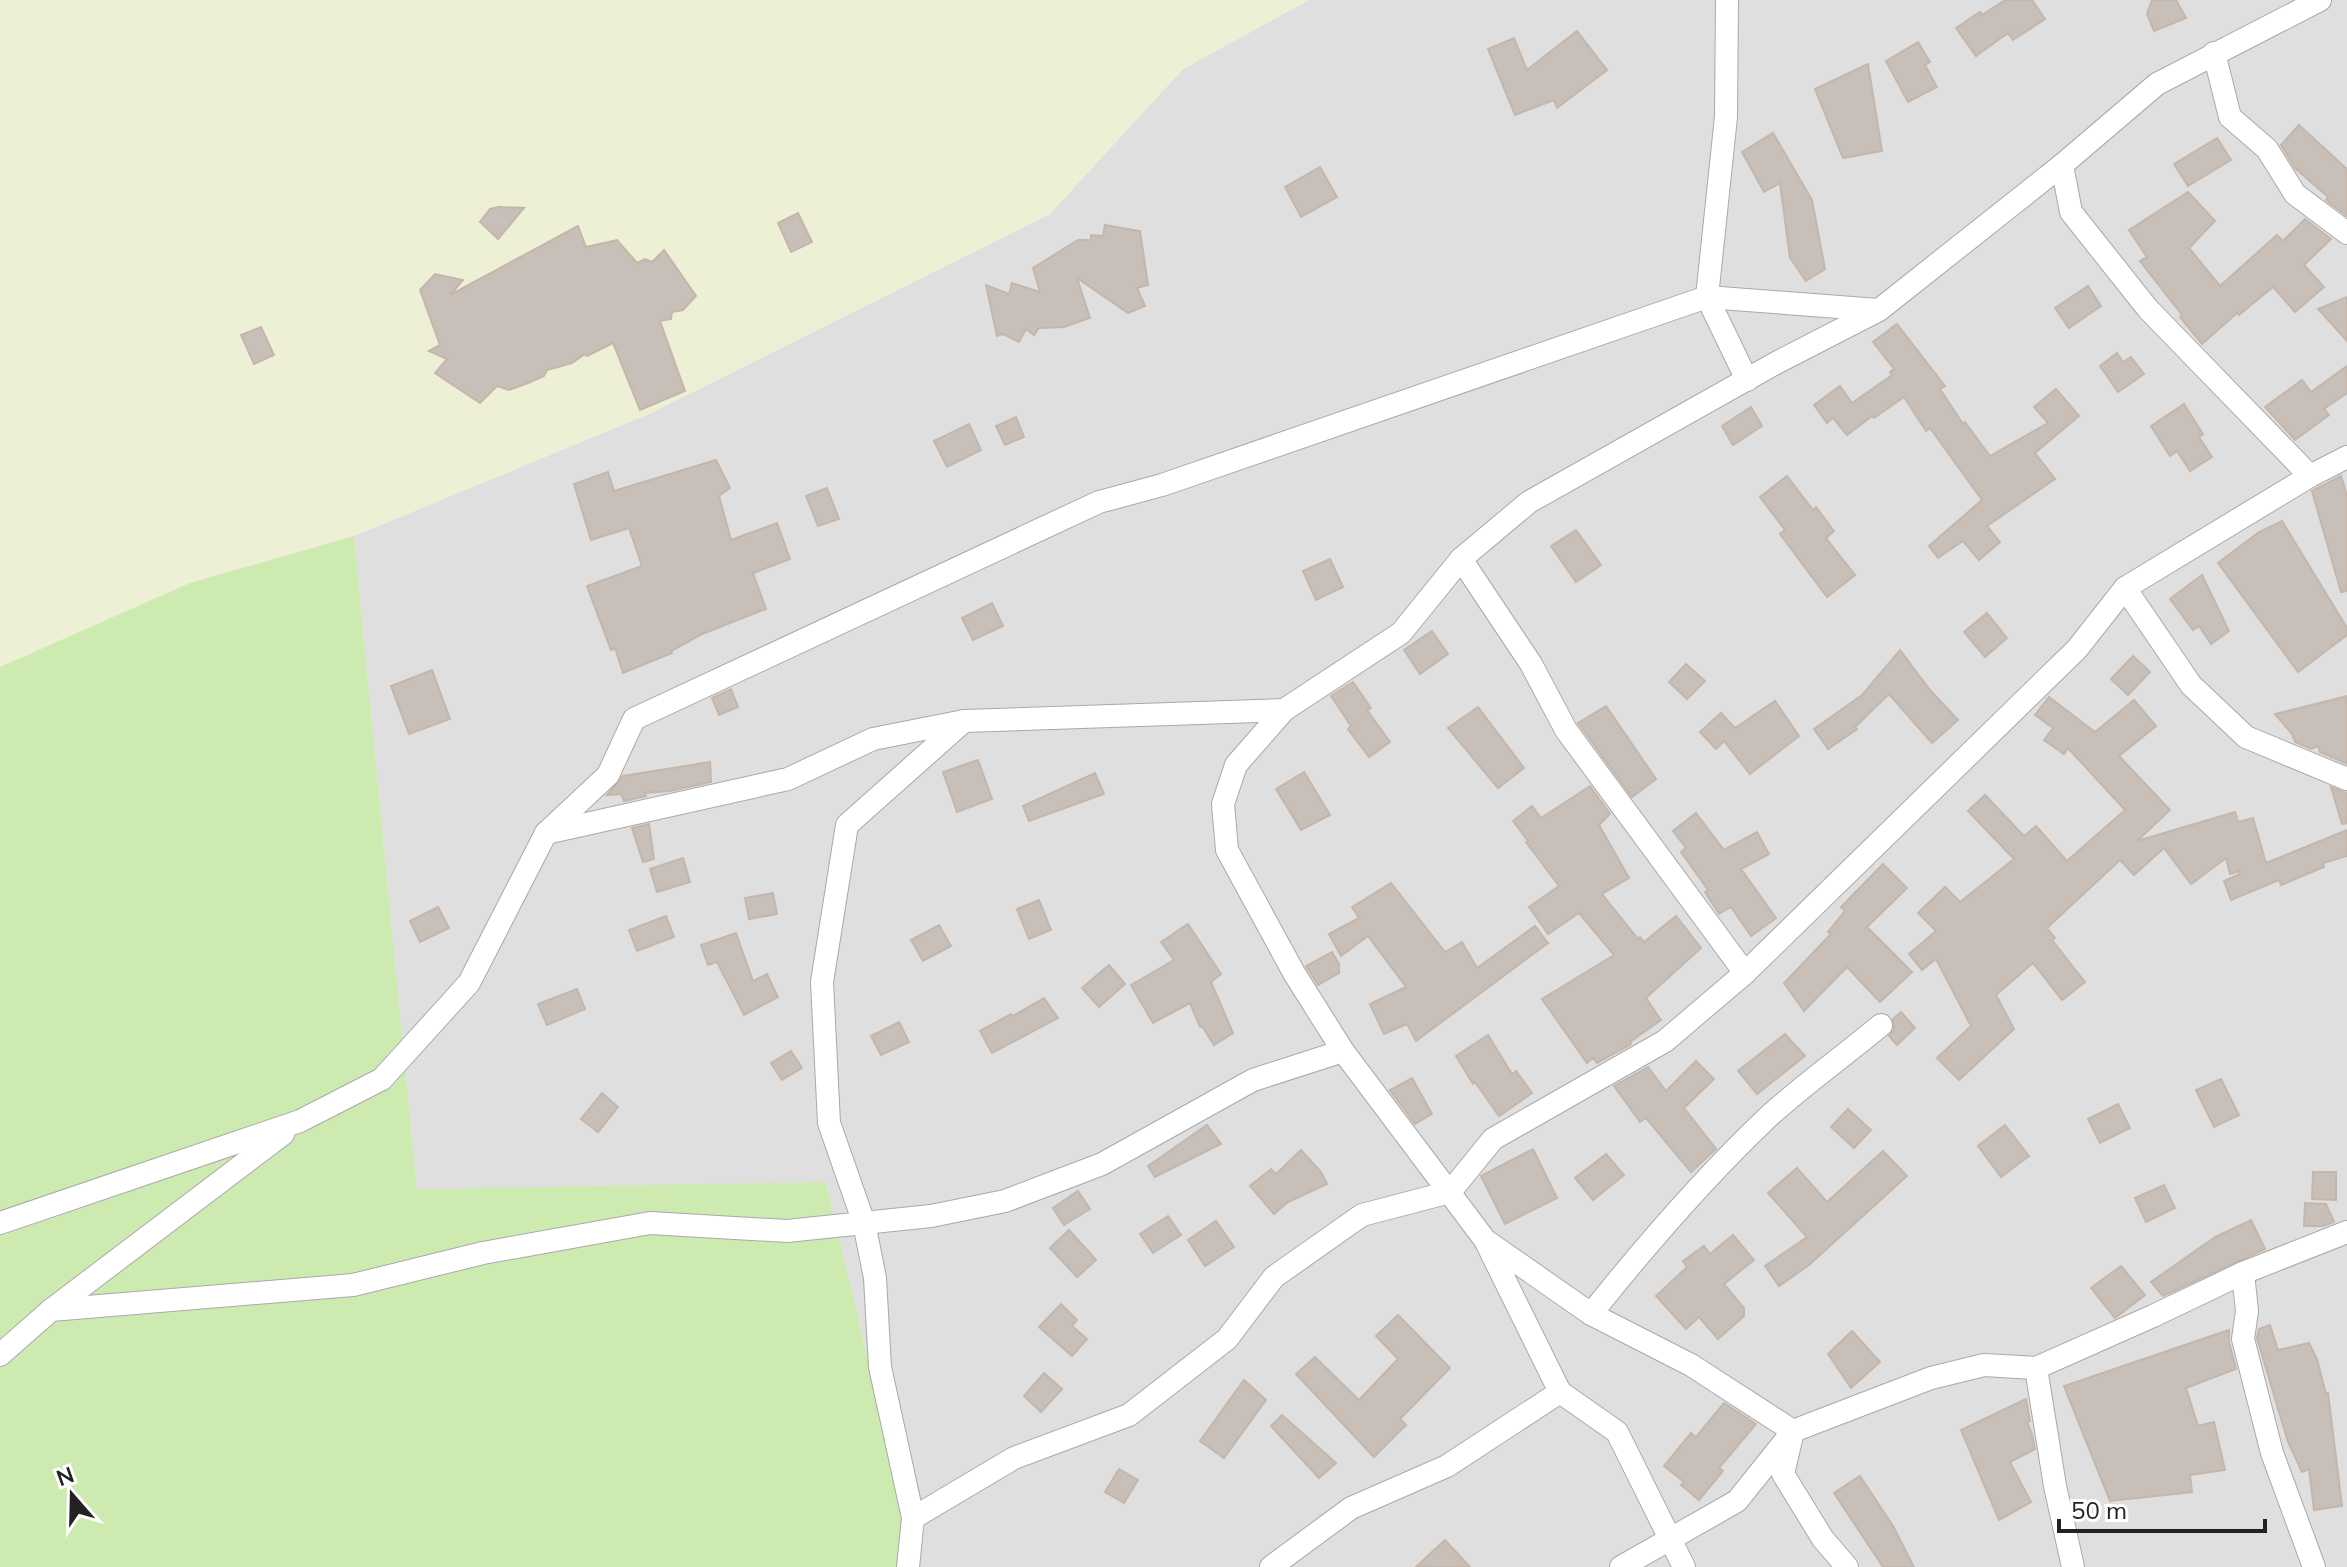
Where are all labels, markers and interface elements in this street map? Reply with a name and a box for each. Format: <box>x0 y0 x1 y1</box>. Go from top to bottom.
north arrow <box>32 1455 112 1535</box>
text: N <box>53 1460 78 1492</box>
scale bar <box>2059 1483 2265 1533</box>
text: 50 m <box>2071 1495 2127 1525</box>

